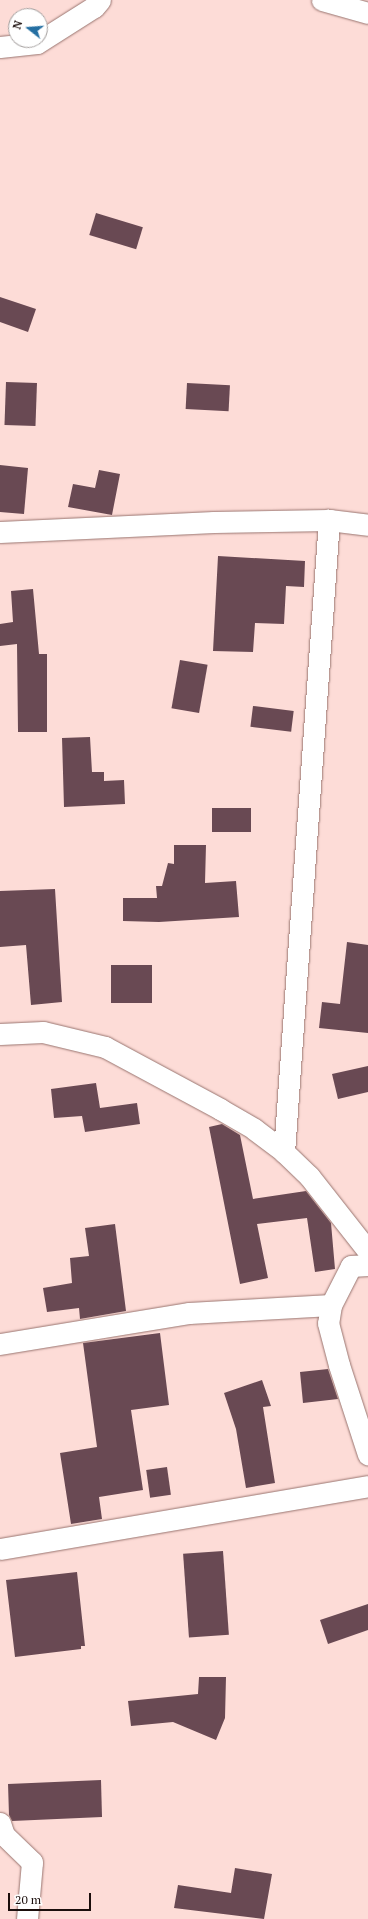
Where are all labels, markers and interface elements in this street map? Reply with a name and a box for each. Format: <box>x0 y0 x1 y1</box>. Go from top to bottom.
north arrow <box>8 8 48 48</box>
text: N <box>10 19 25 31</box>
scale bar <box>10 1885 93 1911</box>
text: 20 m <box>15 1892 41 1907</box>

